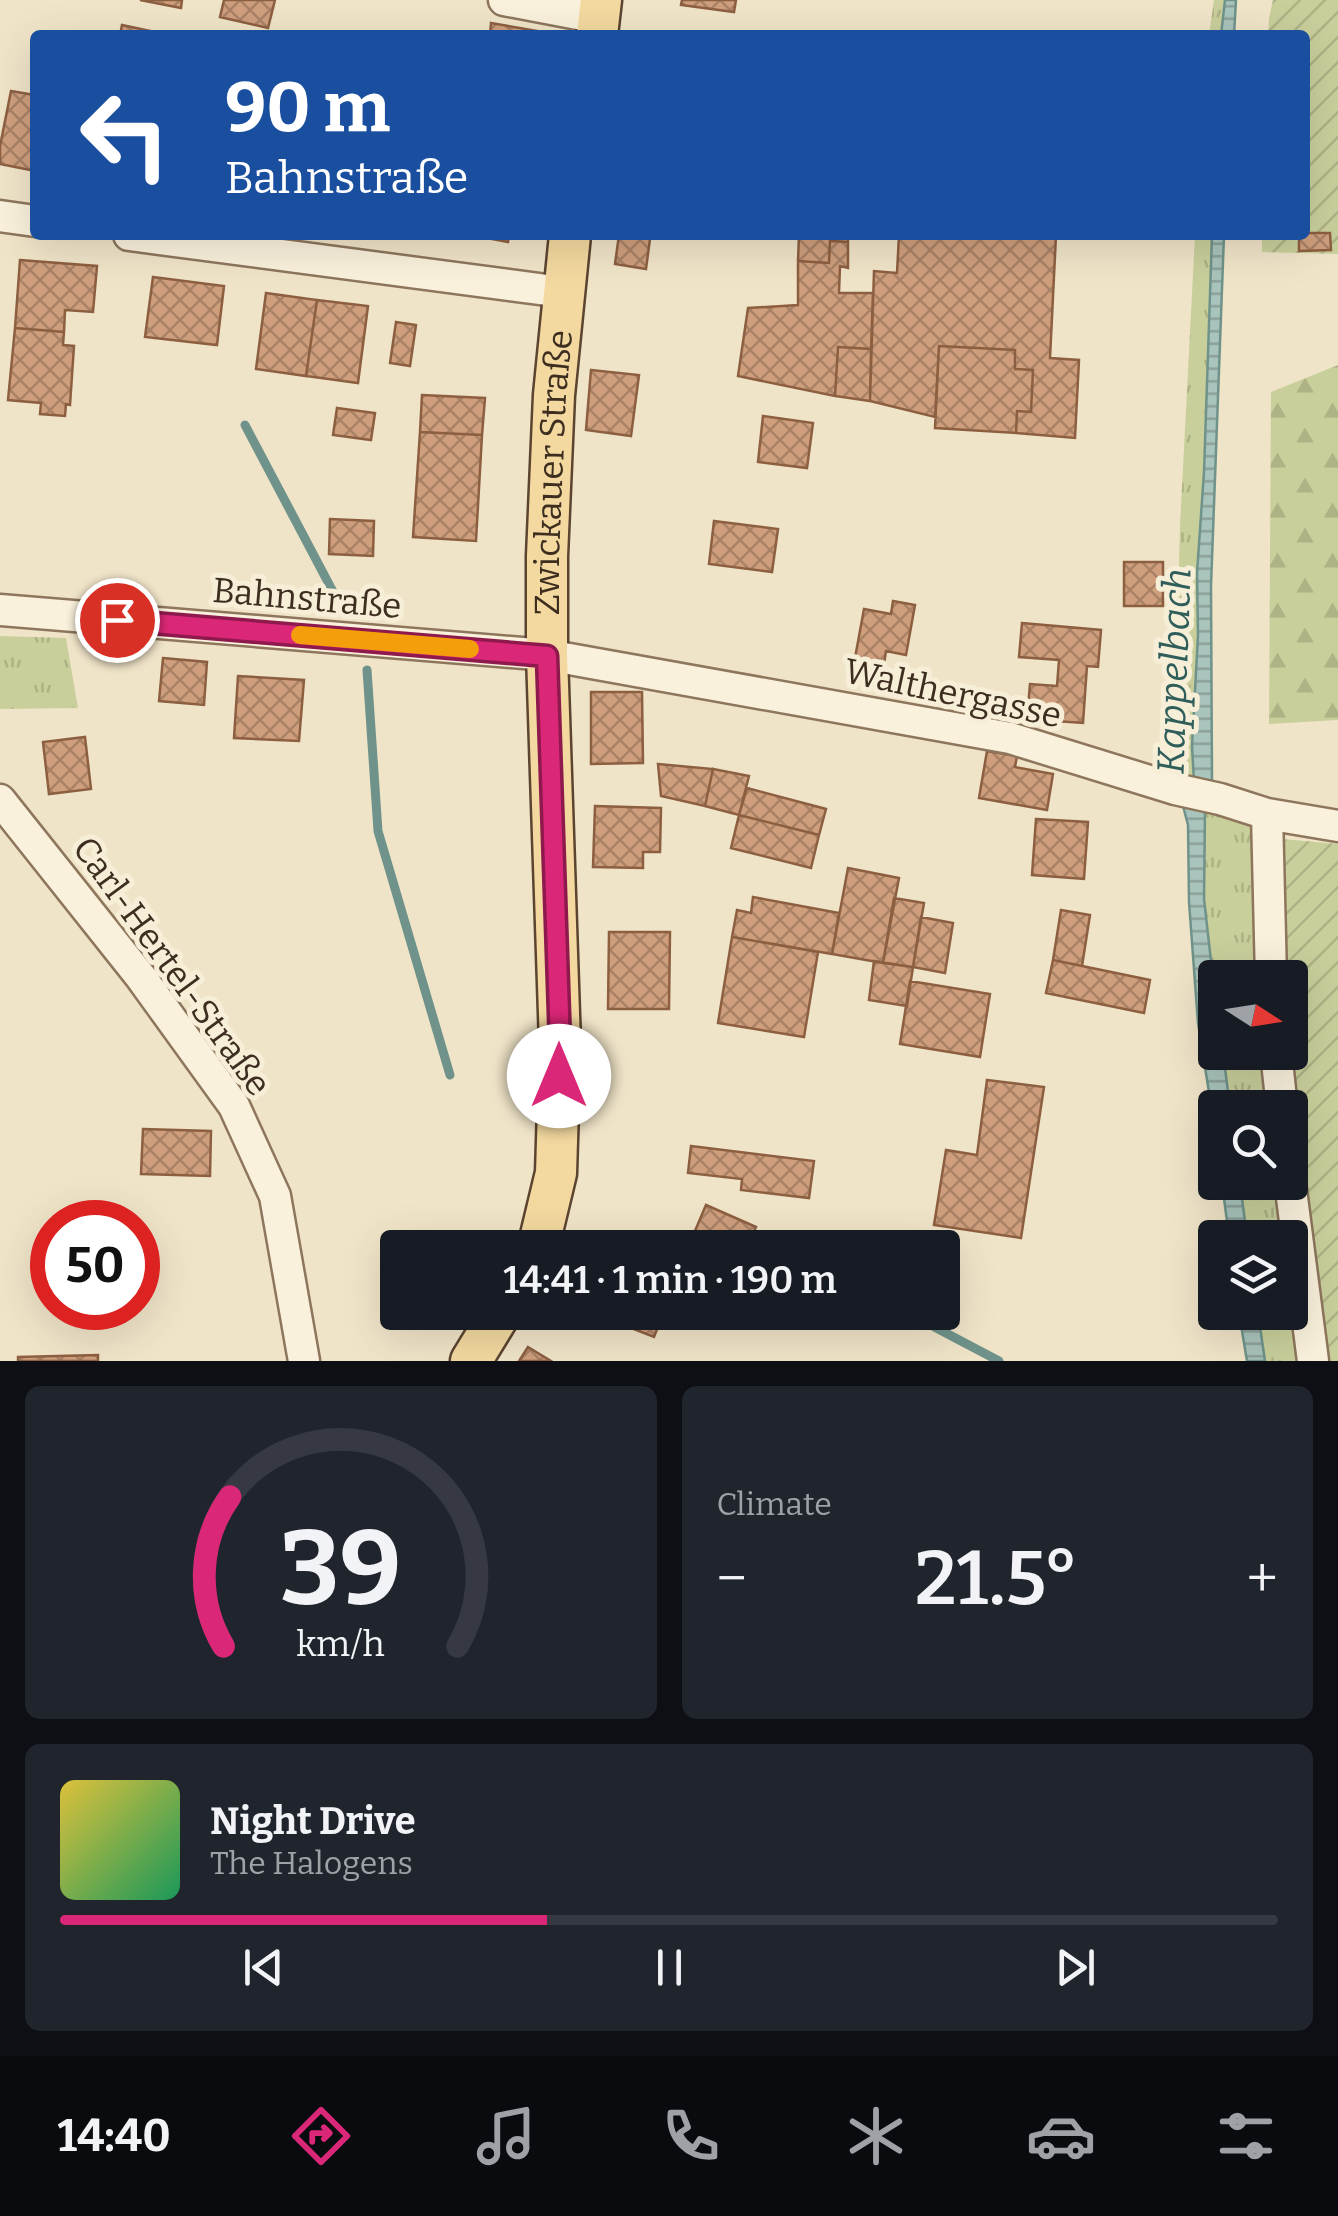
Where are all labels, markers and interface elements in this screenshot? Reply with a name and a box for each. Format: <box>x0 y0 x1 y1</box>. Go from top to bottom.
text: 90 m <box>225 66 390 150</box>
icon: left <box>60 70 190 200</box>
text: Bahnstraße <box>225 151 468 205</box>
street label: Zwickauer Straße <box>526 328 581 615</box>
water label: Kappelbach <box>1147 567 1201 775</box>
street label: Bahnstraße <box>211 569 403 627</box>
pin <box>75 578 160 663</box>
icon: arrive <box>90 593 145 648</box>
street label: Walthergasse <box>841 649 1065 737</box>
street label: Carl-Hertel-Straße <box>64 829 280 1103</box>
north arrow <box>1198 960 1308 1070</box>
map controls <box>1198 960 1308 1330</box>
position arrow <box>507 1024 611 1128</box>
button: search <box>1198 1090 1308 1200</box>
speed limit sign: 50 <box>30 1200 160 1330</box>
button: layers <box>1198 1220 1308 1330</box>
text: 14:41 · 1 min · 190 m <box>503 1257 837 1303</box>
text: Climate <box>717 1485 832 1523</box>
text: 39 <box>280 1507 401 1632</box>
text: 21.5° <box>915 1534 1079 1624</box>
text: − <box>717 1546 747 1612</box>
text: + <box>1247 1546 1278 1612</box>
text: km/h <box>297 1623 385 1665</box>
text: Night Drive <box>210 1798 416 1844</box>
text: The Halogens <box>210 1844 413 1882</box>
icon: previous <box>236 1940 291 1995</box>
icon: pause <box>642 1940 697 1995</box>
icon: next <box>1048 1940 1103 1995</box>
icon: directions <box>286 2101 356 2171</box>
icon: music <box>471 2101 541 2171</box>
icon: phone <box>656 2101 726 2171</box>
icon: climate <box>841 2101 911 2171</box>
icon: car <box>1026 2101 1096 2171</box>
icon: filters <box>1211 2101 1281 2171</box>
text: 14:40 <box>57 2109 171 2163</box>

